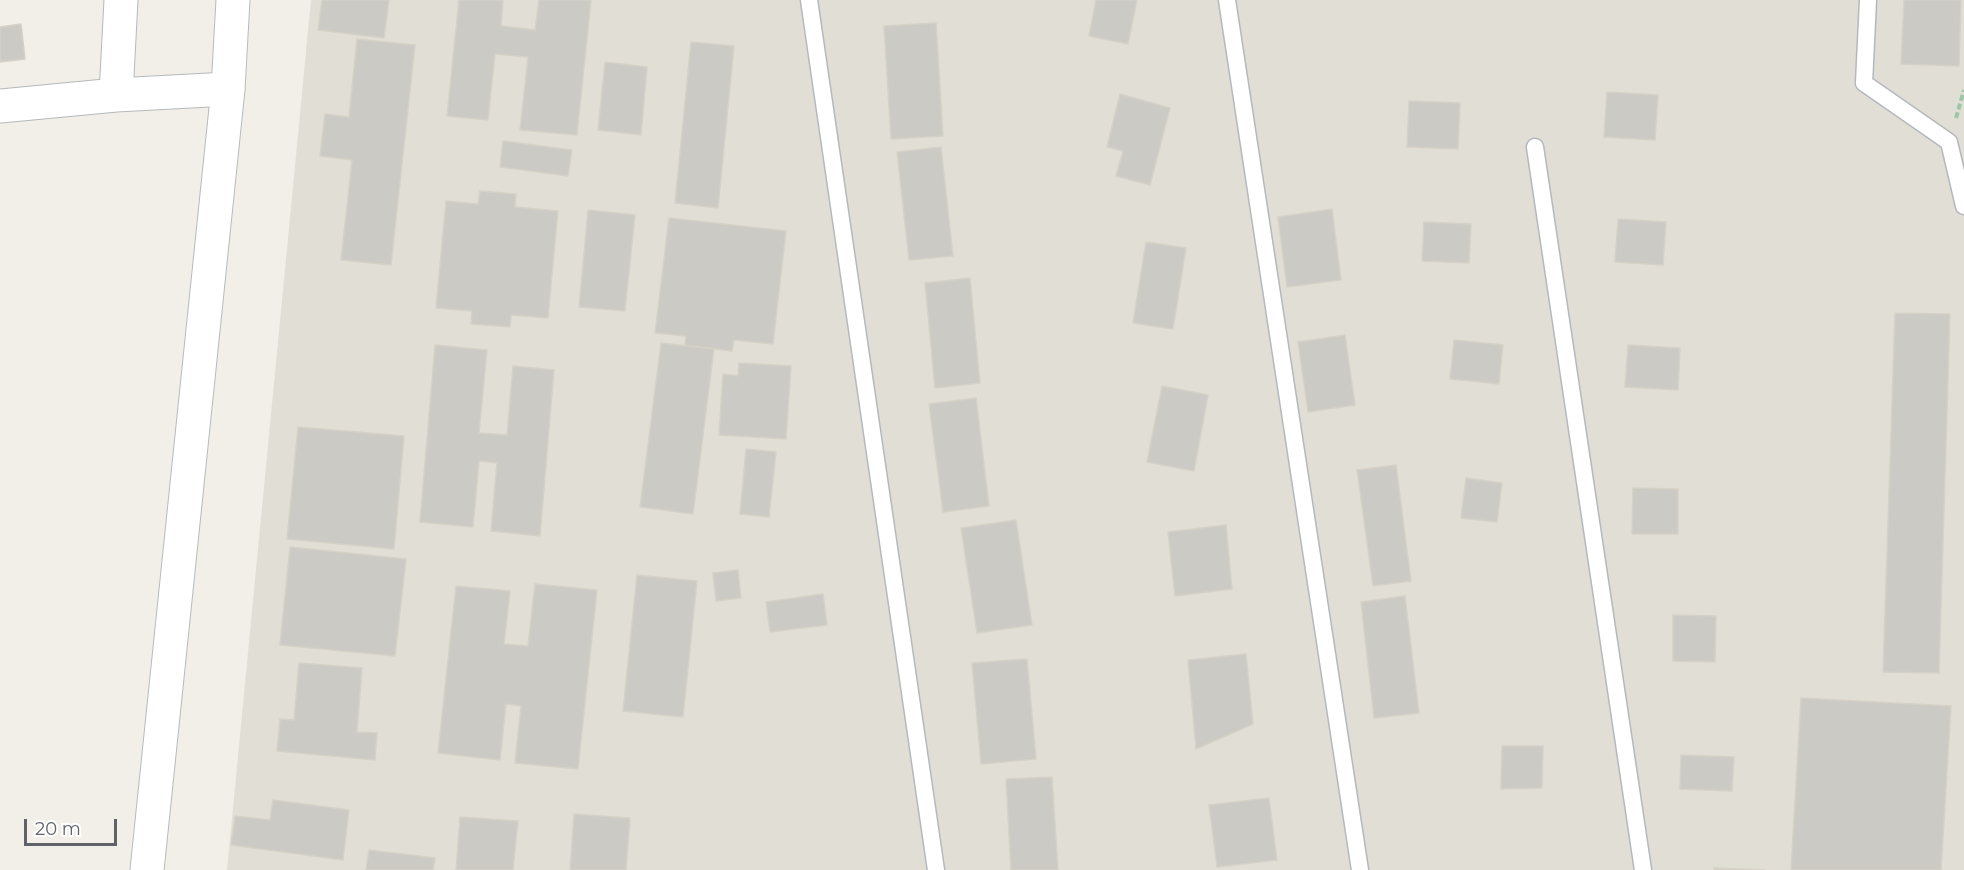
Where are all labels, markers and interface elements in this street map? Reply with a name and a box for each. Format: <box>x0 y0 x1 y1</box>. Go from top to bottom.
scale bar <box>27 807 120 845</box>
text: 20 m <box>35 818 81 840</box>

